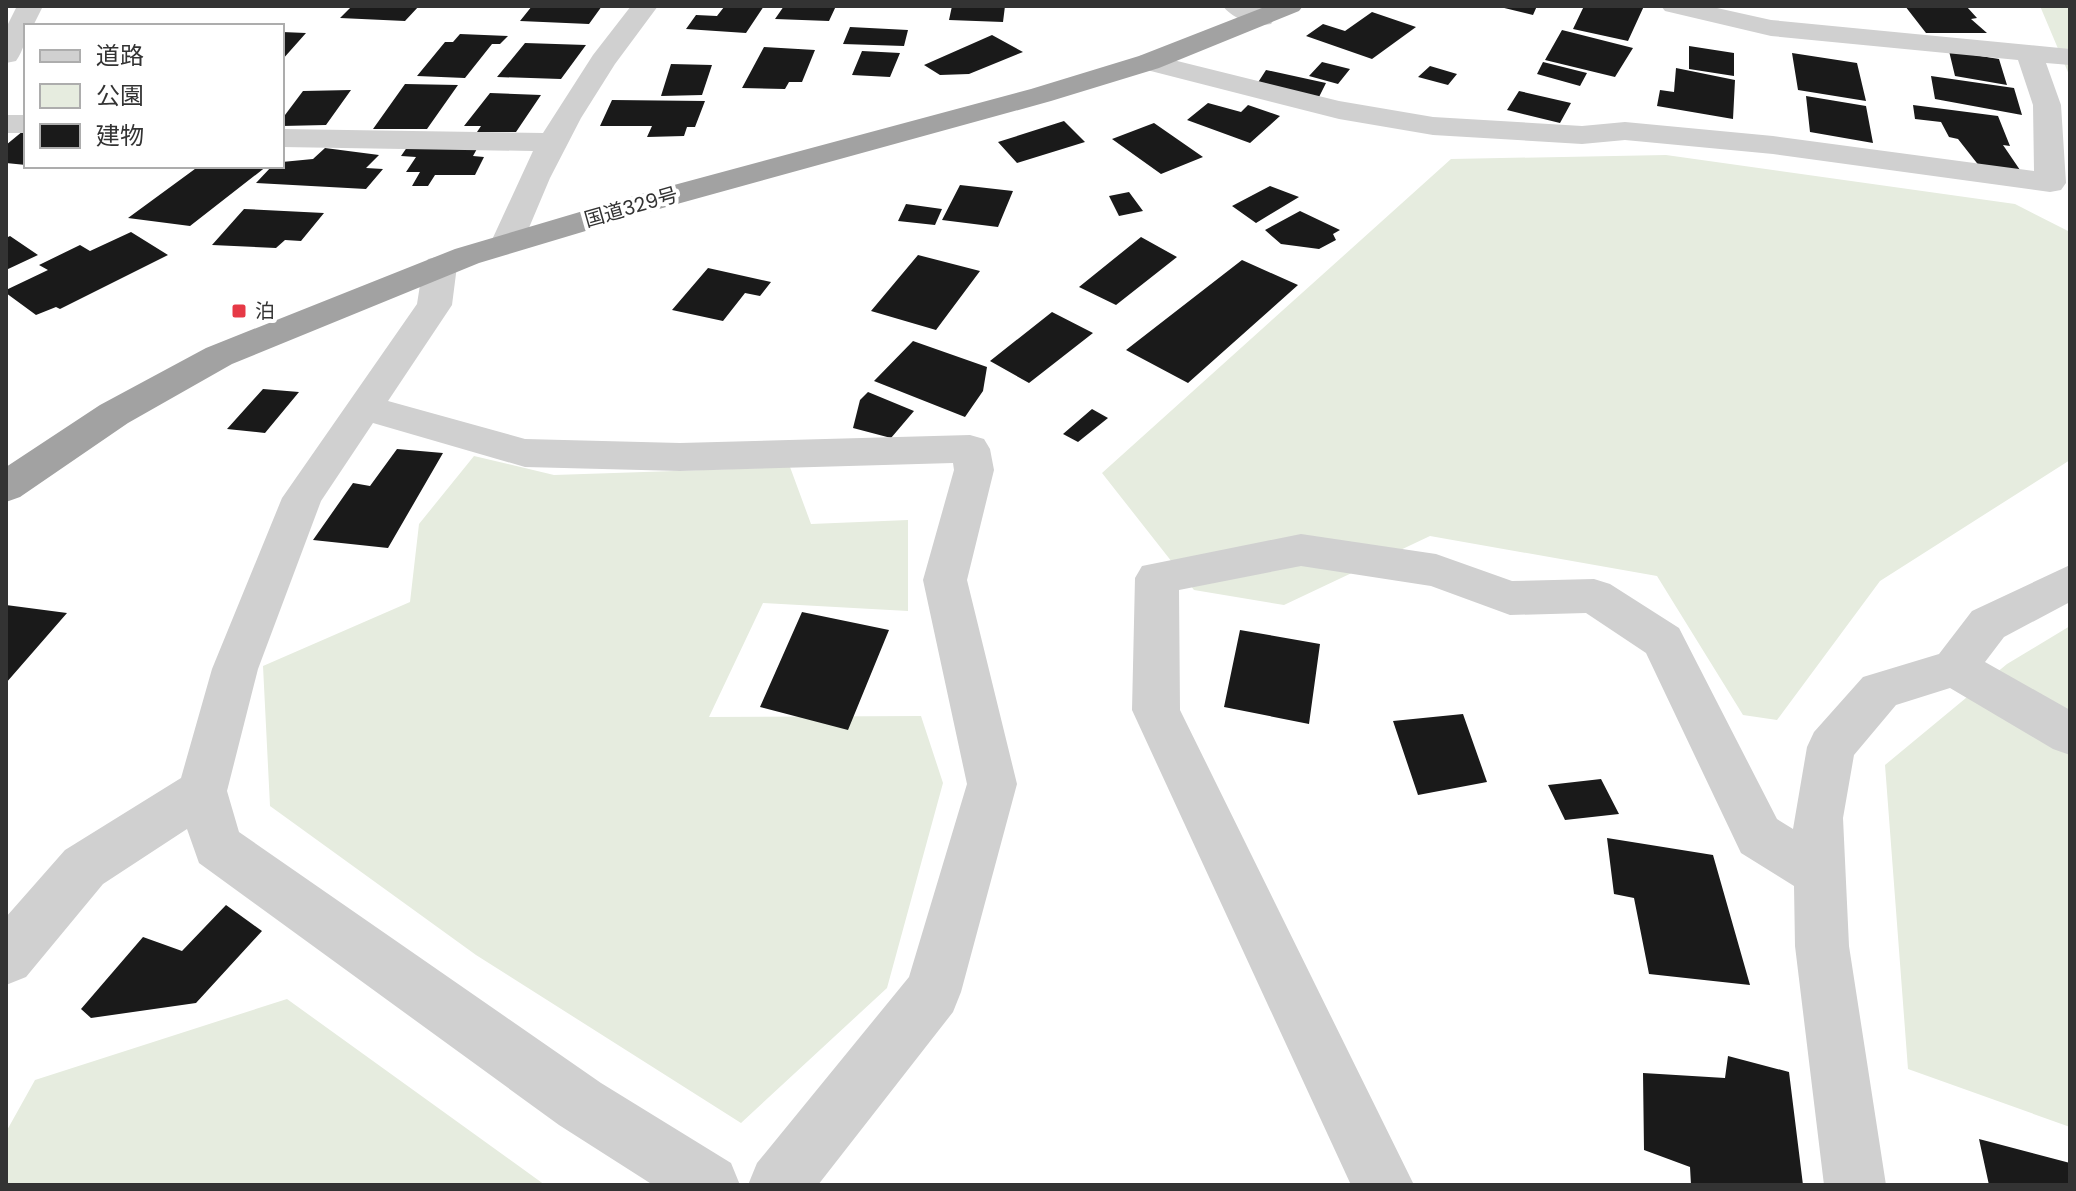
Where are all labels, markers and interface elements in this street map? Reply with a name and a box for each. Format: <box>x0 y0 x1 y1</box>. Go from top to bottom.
legend <box>24 24 284 168</box>
text: 道路 <box>96 39 144 72</box>
text: 公園 <box>96 79 144 112</box>
text: 建物 <box>96 119 144 152</box>
street label: 国道329号 <box>581 180 681 234</box>
place label: 泊 <box>255 297 275 325</box>
marker: 泊 <box>230 302 248 320</box>

